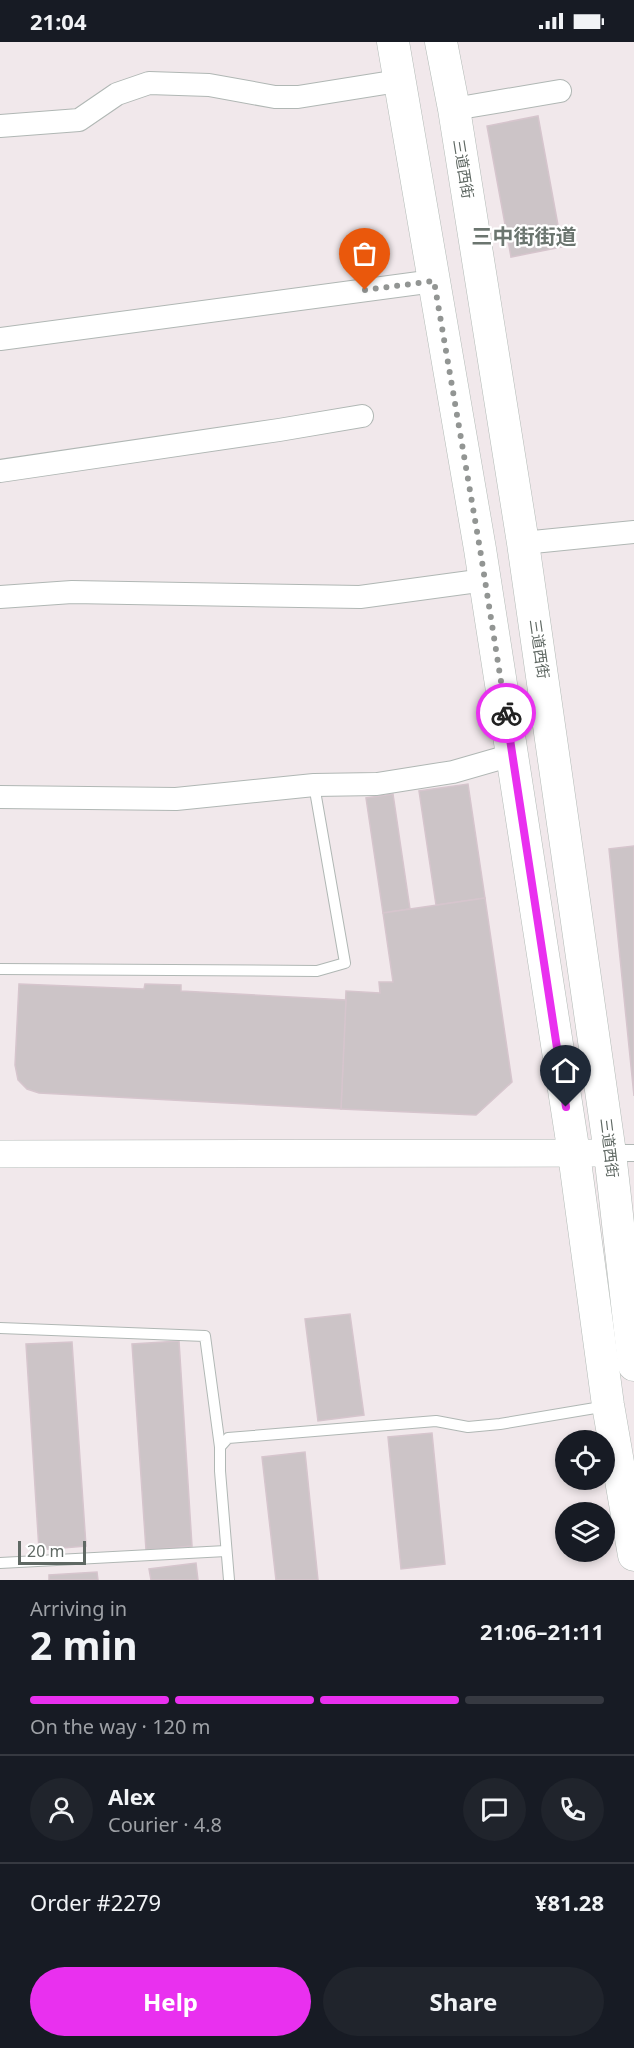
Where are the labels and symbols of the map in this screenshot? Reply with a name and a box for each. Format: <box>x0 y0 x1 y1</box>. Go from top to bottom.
street label: 三道西街 <box>449 138 479 200</box>
district label: 三中街街道 <box>472 222 577 250</box>
pin <box>339 228 390 290</box>
street label: 三道西街 <box>526 618 554 680</box>
courier <box>476 683 536 743</box>
pin <box>540 1045 591 1107</box>
street label: 三道西街 <box>596 1117 624 1179</box>
scale bar <box>18 1538 86 1566</box>

